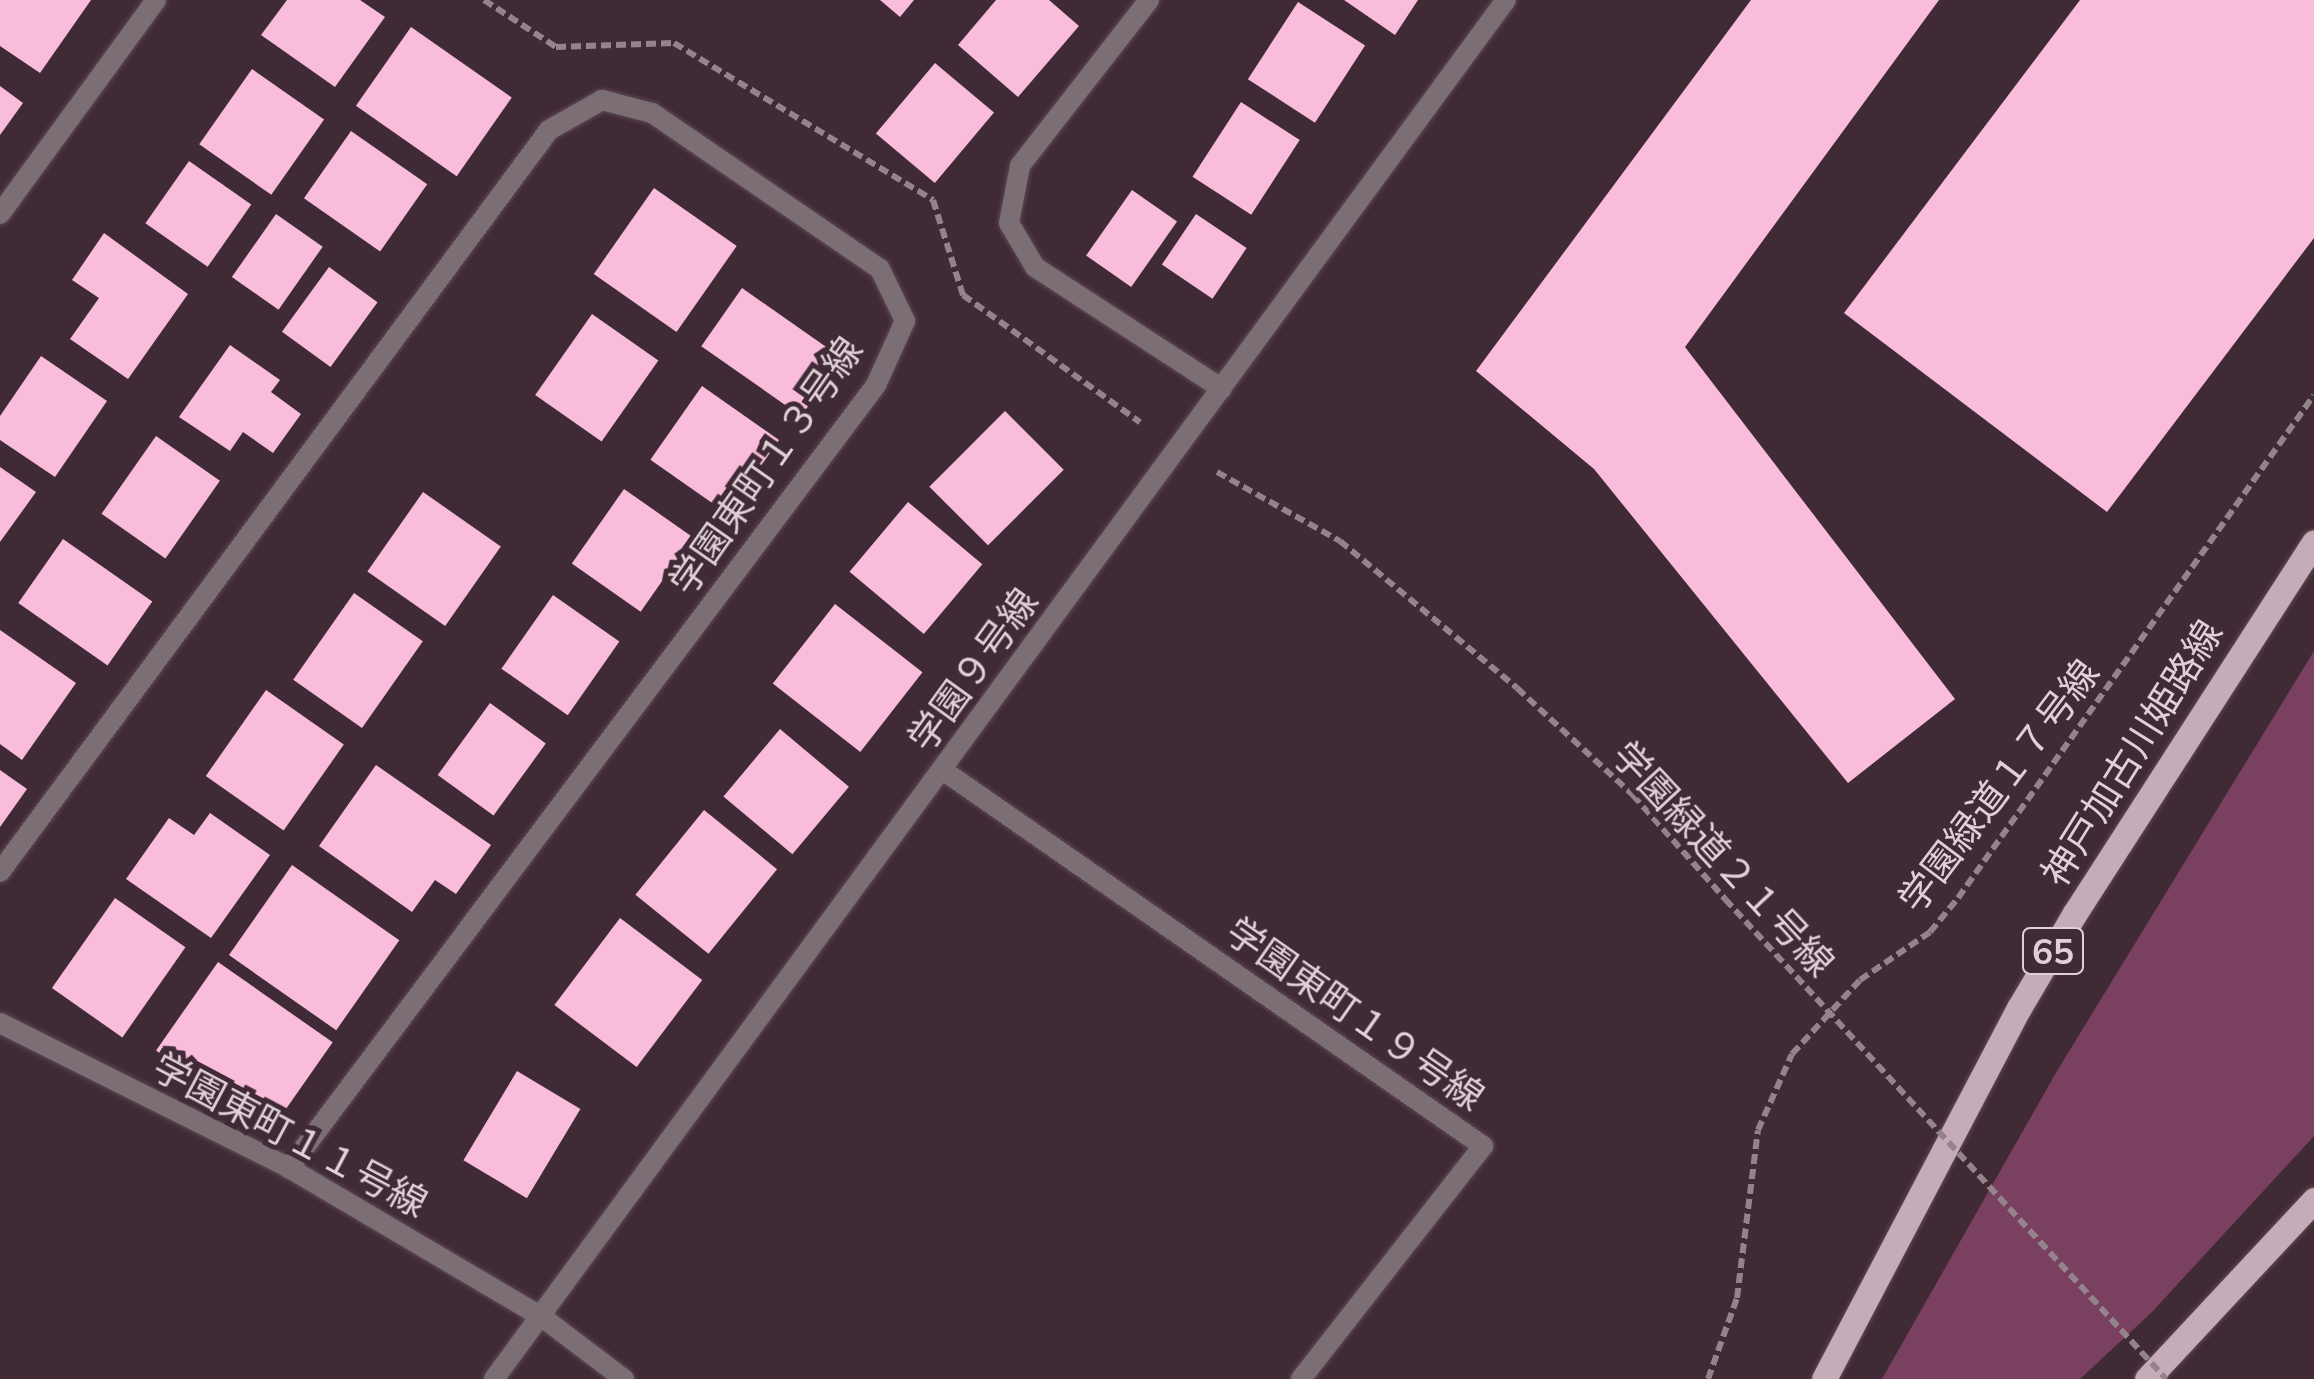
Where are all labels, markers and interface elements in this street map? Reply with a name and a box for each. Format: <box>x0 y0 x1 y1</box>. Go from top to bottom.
street label: 学園東町１３号線 <box>660 328 872 604</box>
street label: 学園９号線 <box>899 580 1047 760</box>
street label: 神戸加古川姫路線 <box>2032 612 2232 894</box>
street label: 学園緑道１７号線 <box>1889 651 2109 921</box>
street label: 学園緑道２１号線 <box>1603 732 1843 986</box>
street label: 学園東町１９号線 <box>1217 908 1493 1120</box>
road number: 65 <box>2020 921 2086 981</box>
street label: 学園東町１１号線 <box>145 1044 435 1226</box>

